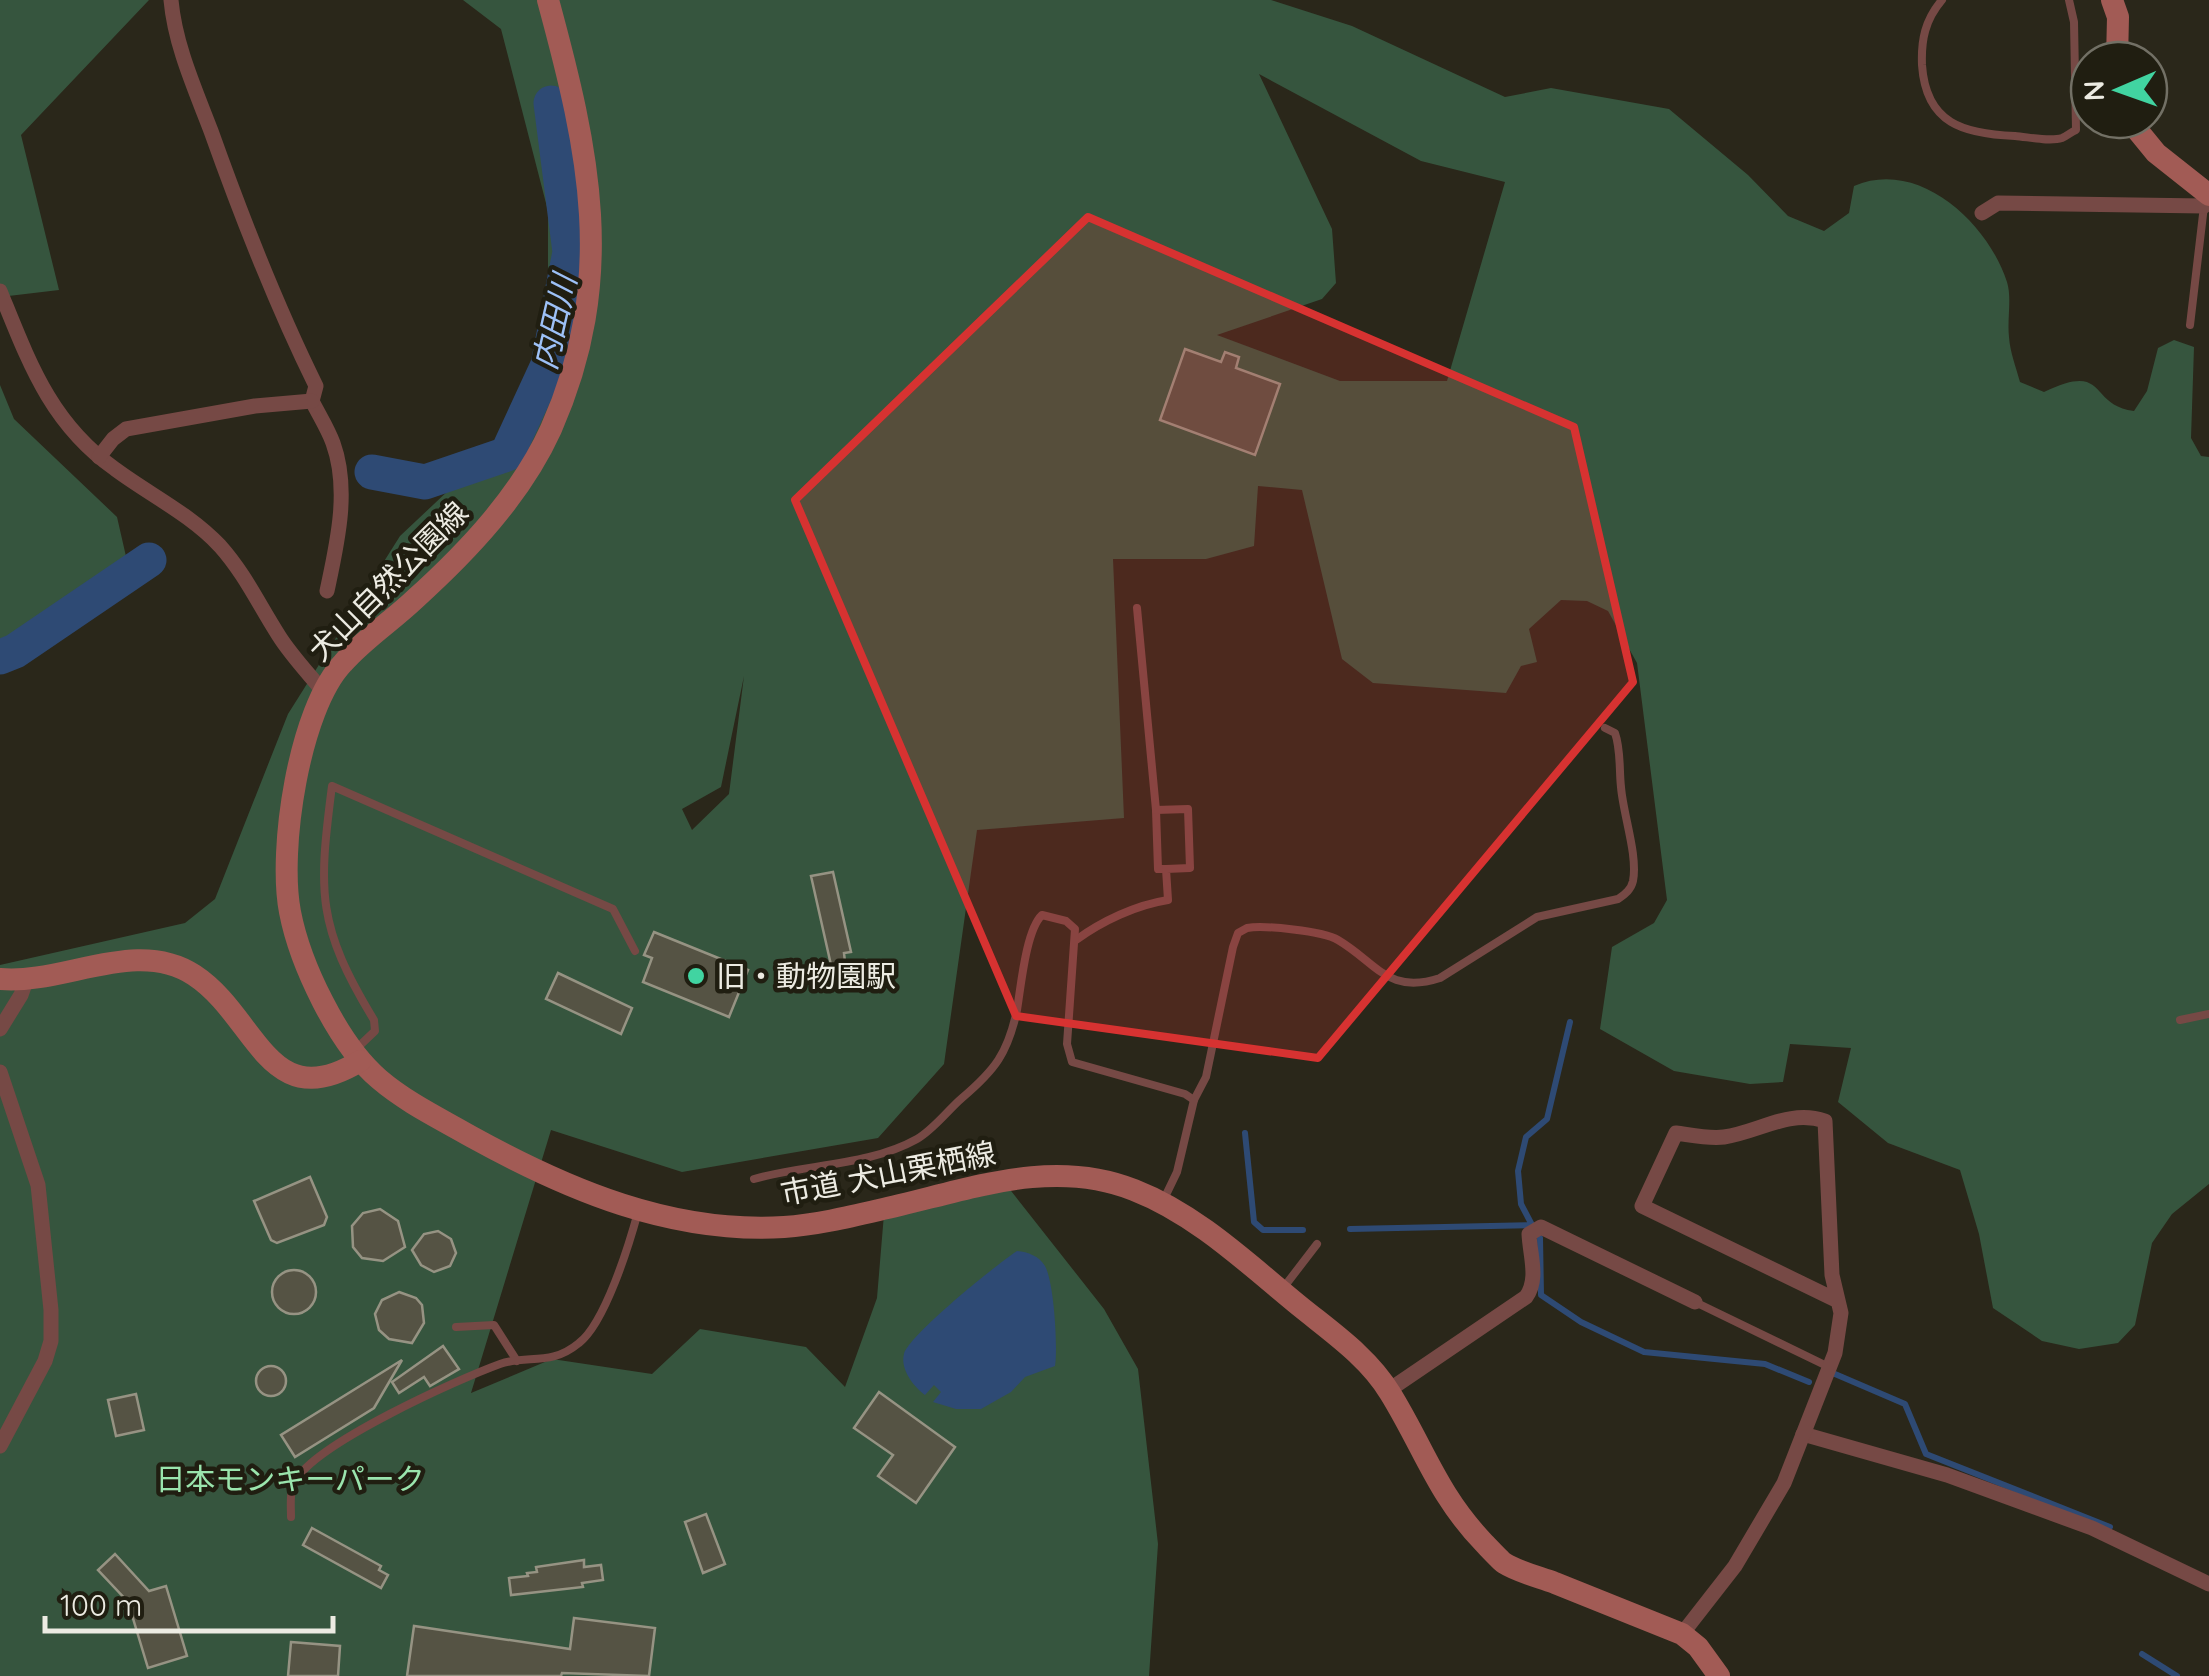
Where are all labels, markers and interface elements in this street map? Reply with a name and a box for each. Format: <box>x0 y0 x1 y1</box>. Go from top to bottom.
north arrow <box>2069 40 2169 140</box>
text: N <box>2076 80 2111 102</box>
water label: 内田川 <box>524 268 585 373</box>
street label: 犬山自然公園線 <box>300 493 476 669</box>
place label: 旧・動物園駅 <box>716 957 896 995</box>
marker: 旧・動物園駅 <box>685 965 707 987</box>
street label: 市道 犬山栗栖線 <box>777 1134 999 1212</box>
park label: 日本モンキーパーク <box>155 1460 425 1498</box>
scale bar <box>45 1571 332 1633</box>
text: 100 m <box>60 1586 142 1624</box>

